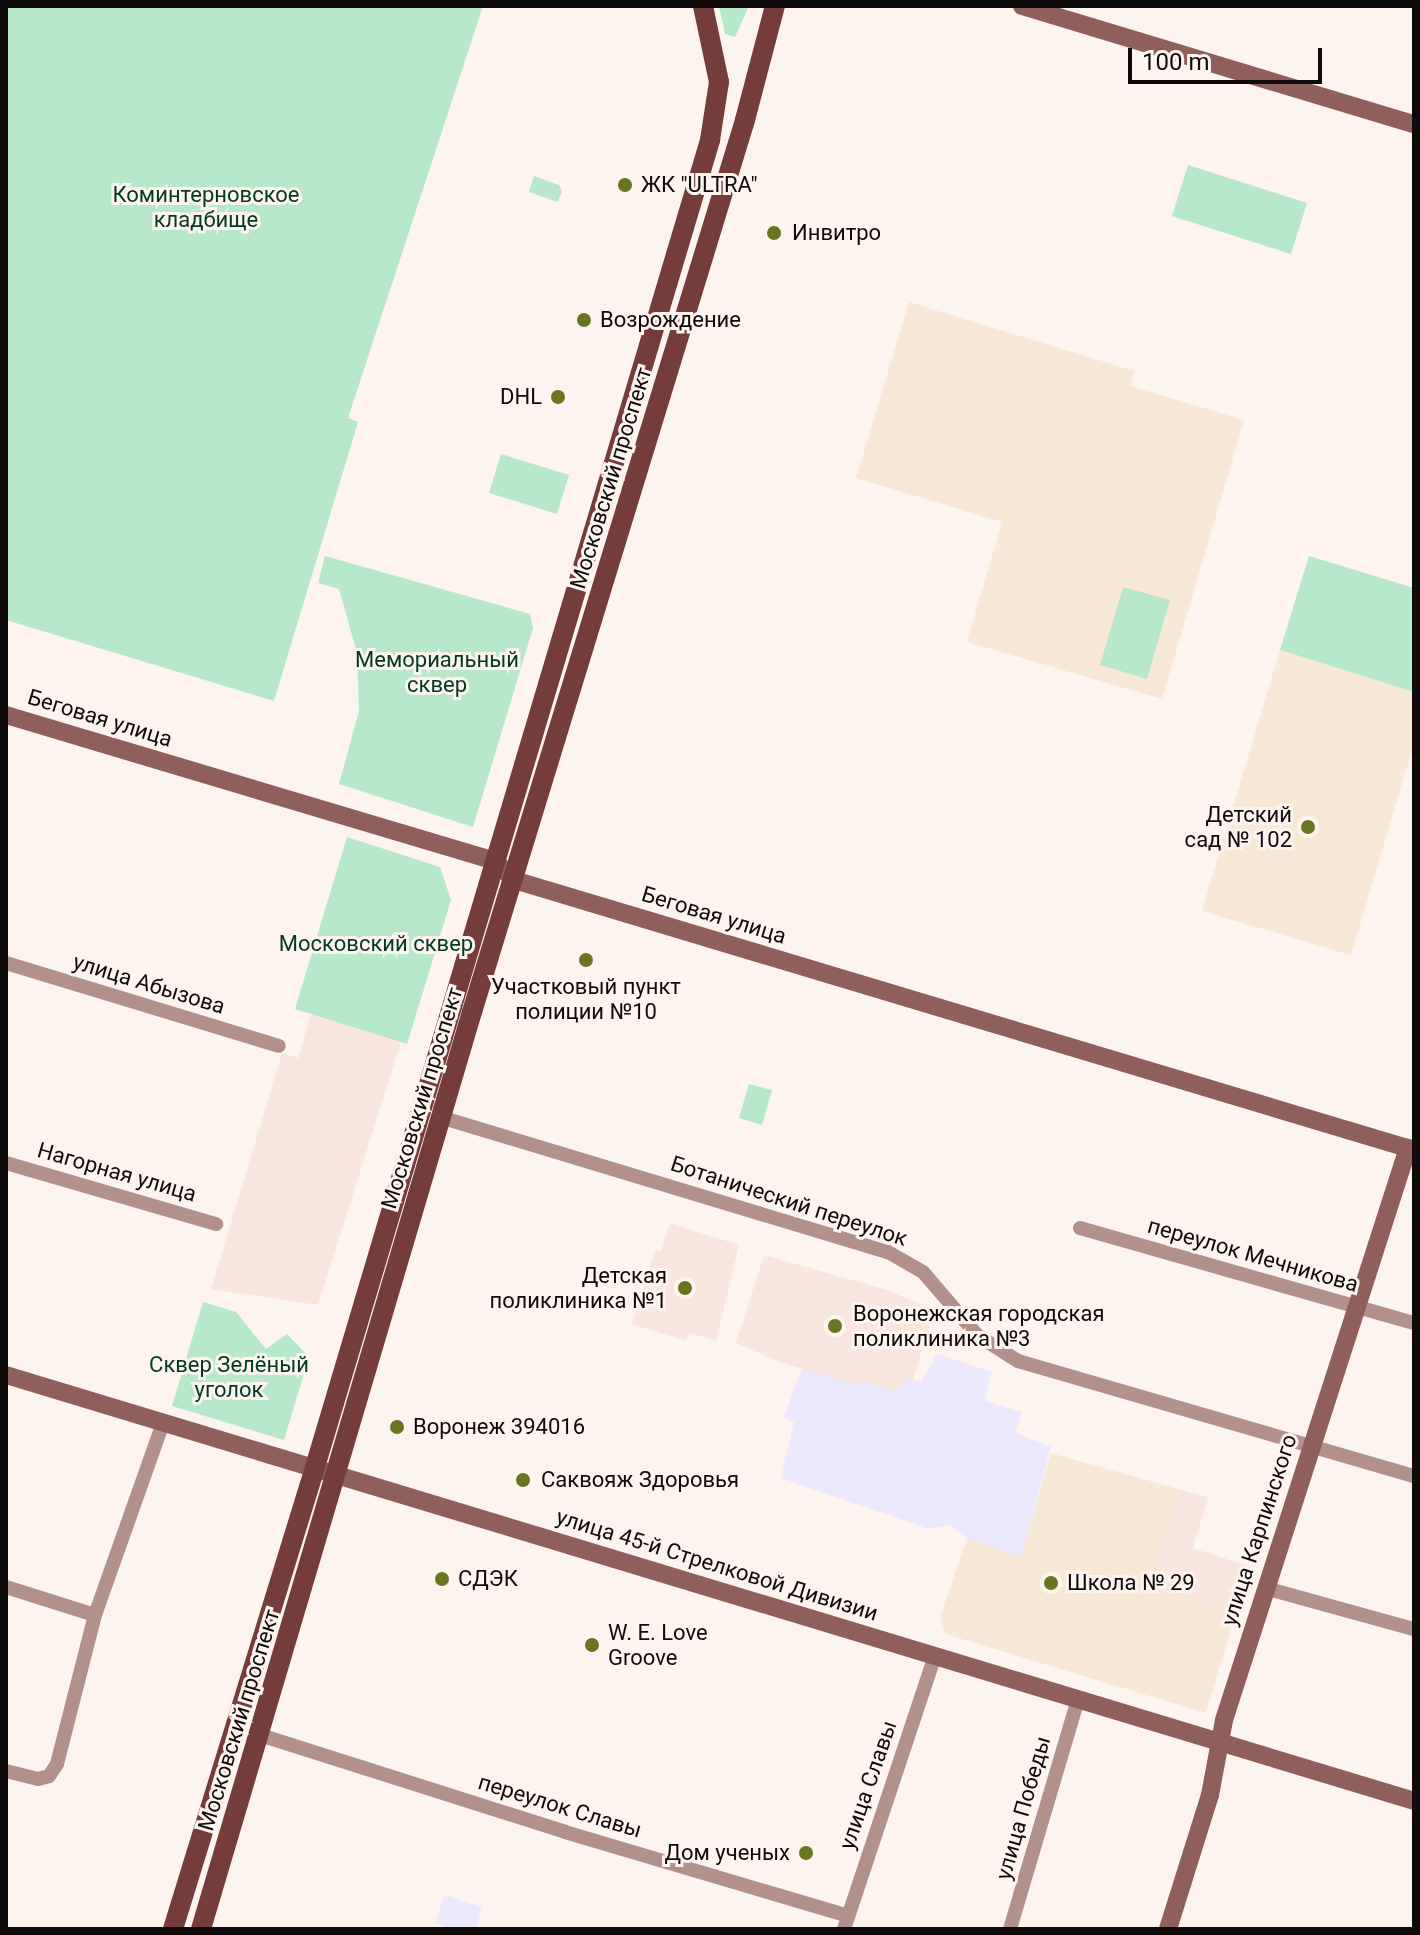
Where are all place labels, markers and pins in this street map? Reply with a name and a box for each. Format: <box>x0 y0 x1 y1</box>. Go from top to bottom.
place label: ЖК "ULTRA" <box>641 172 758 198</box>
marker: ЖК "ULTRA" <box>616 176 634 194</box>
place label: Инвитро <box>792 220 881 246</box>
marker: Инвитро <box>763 222 785 244</box>
place label: Возрождение <box>600 307 741 333</box>
marker: Возрождение <box>575 311 593 329</box>
place label: DHL <box>500 384 542 410</box>
marker: DHL <box>549 388 567 406</box>
place label: Детский сад № 102 <box>1185 801 1292 852</box>
marker: Детский сад № 102 <box>1299 818 1317 836</box>
marker: Участковый пункт полиции №10 <box>577 951 595 969</box>
place label: Участковый пункт полиции №10 <box>491 973 681 1024</box>
place label: Детская поликлиника №1 <box>490 1262 667 1314</box>
marker: Детская поликлиника №1 <box>674 1277 696 1299</box>
place label: Воронежская городская поликлиника №3 <box>853 1300 1104 1352</box>
marker: Воронежская городская поликлиника №3 <box>824 1315 846 1337</box>
place label: Воронеж 394016 <box>413 1414 585 1440</box>
marker: Воронеж 394016 <box>388 1418 406 1436</box>
place label: Саквояж Здоровья <box>541 1467 739 1493</box>
marker: Саквояж Здоровья <box>512 1469 534 1491</box>
place label: СДЭК <box>458 1566 518 1592</box>
marker: СДЭК <box>433 1570 451 1588</box>
place label: Школа № 29 <box>1067 1570 1195 1596</box>
marker: Школа № 29 <box>1042 1574 1060 1592</box>
place label: W. E. Love Groove <box>608 1619 708 1670</box>
marker: W. E. Love Groove <box>583 1636 601 1654</box>
place label: Дом ученых <box>664 1840 790 1866</box>
marker: Дом ученых <box>797 1844 815 1862</box>

